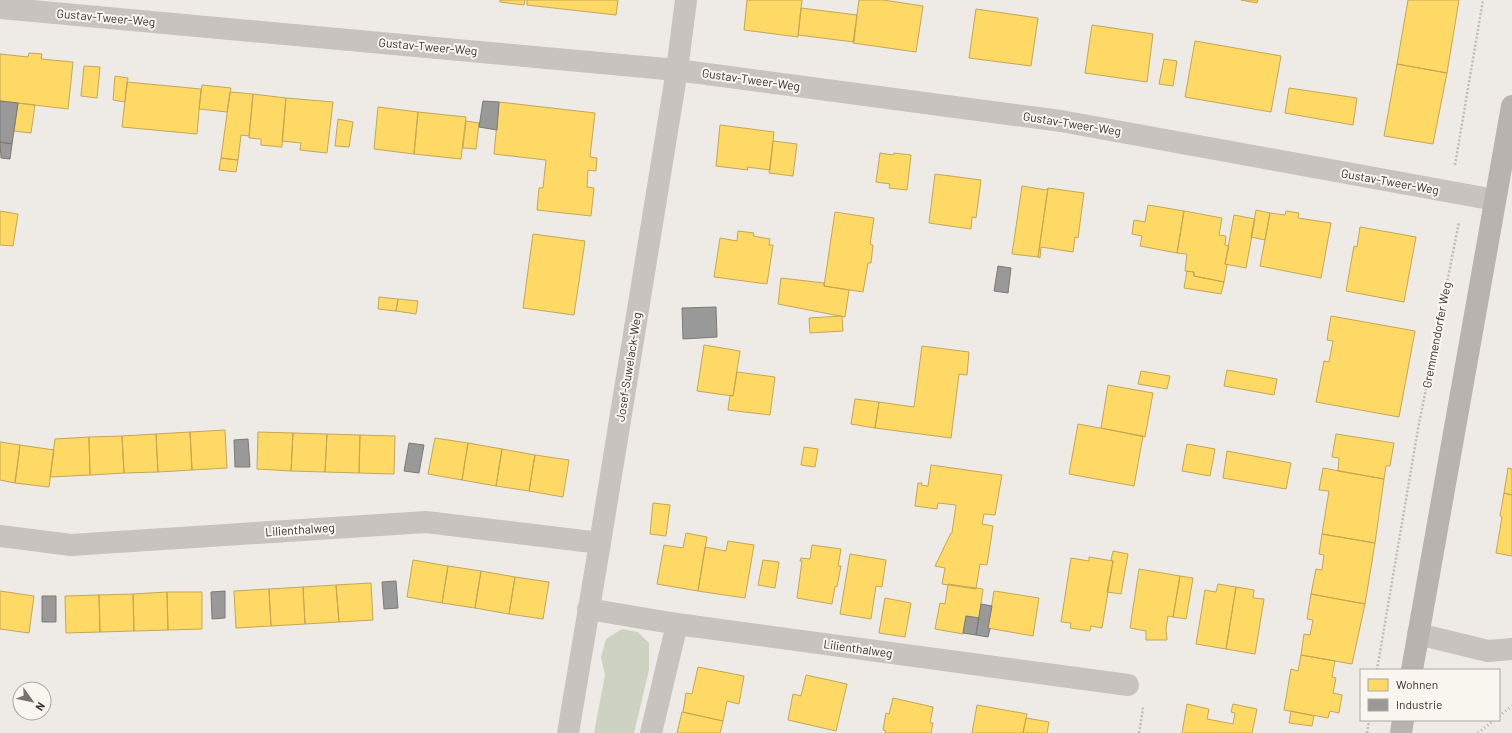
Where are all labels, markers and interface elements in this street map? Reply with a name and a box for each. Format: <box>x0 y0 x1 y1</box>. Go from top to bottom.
street label: Gustav-Tweer-Weg <box>56 6 156 28</box>
street label: Gustav-Tweer-Weg <box>378 35 478 57</box>
street label: Gustav-Tweer-Weg <box>701 65 801 93</box>
street label: Gustav-Tweer-Weg <box>1022 108 1122 138</box>
street label: Gustav-Tweer-Weg <box>1340 166 1440 197</box>
street label: Gremmendorfer Weg <box>1419 281 1453 389</box>
street label: Josef-Suwelack-Weg <box>612 311 644 423</box>
street label: Lilienthalweg <box>265 520 335 538</box>
street label: Lilienthalweg <box>823 636 894 660</box>
legend <box>1360 669 1500 721</box>
text: Wohnen <box>1396 677 1438 691</box>
north arrow <box>12 681 52 721</box>
text: Industrie <box>1396 697 1442 711</box>
text: N <box>33 700 48 713</box>

